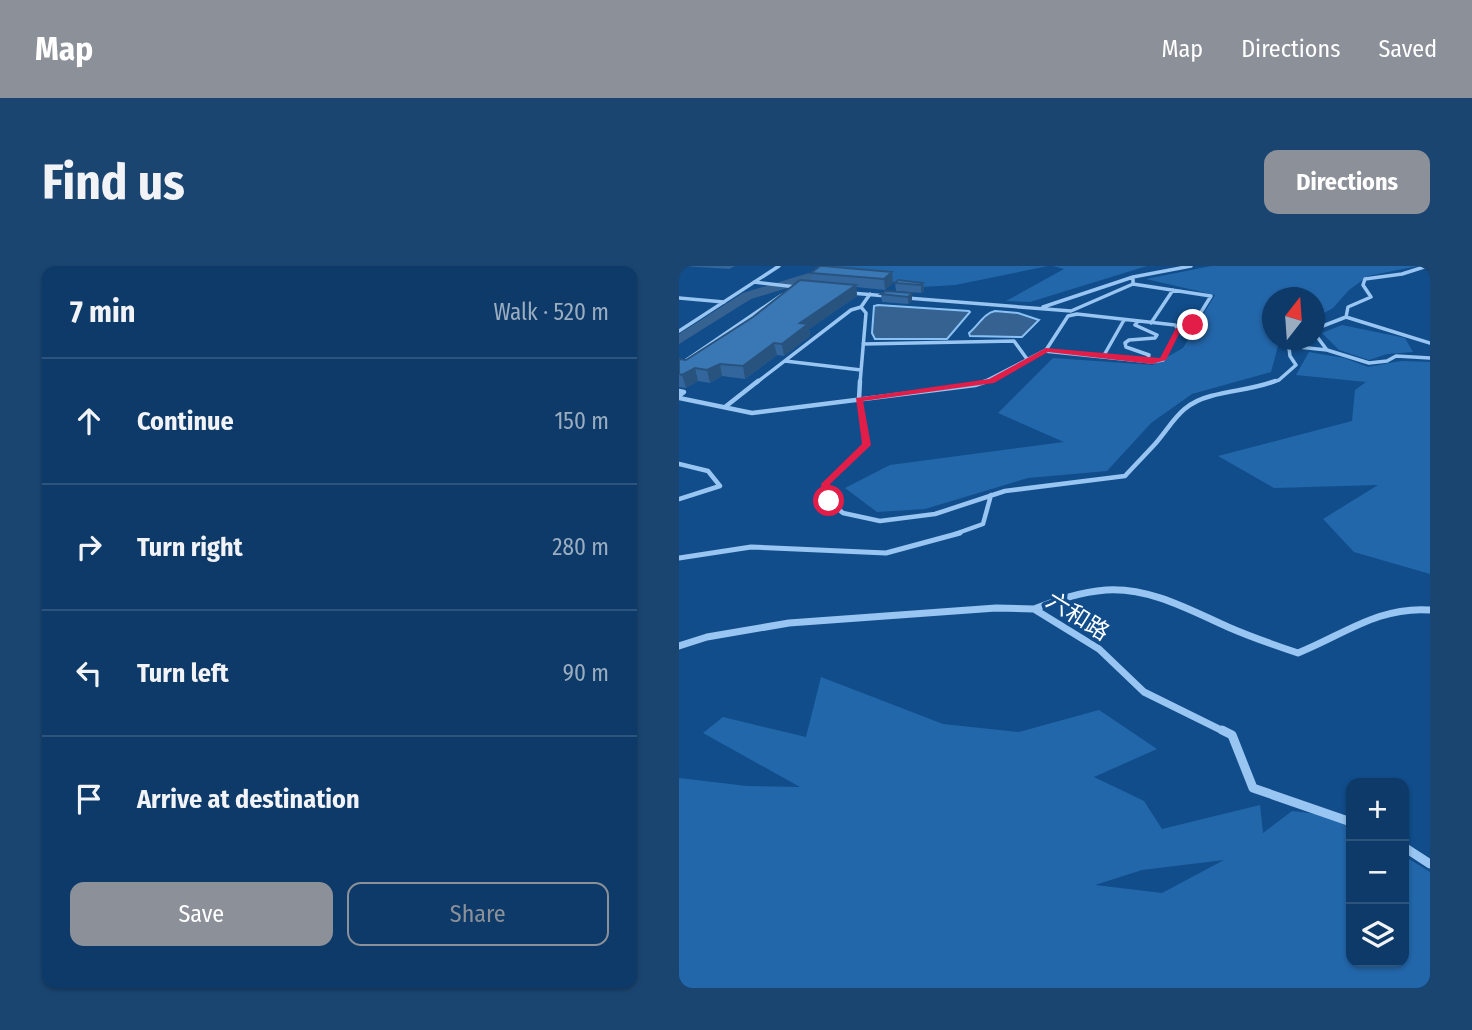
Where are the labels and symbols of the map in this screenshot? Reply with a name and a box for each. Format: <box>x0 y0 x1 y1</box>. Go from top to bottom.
north arrow <box>1262 287 1325 350</box>
route end <box>1177 309 1208 340</box>
route start <box>813 485 844 516</box>
street label: 六和路 <box>1041 586 1115 646</box>

